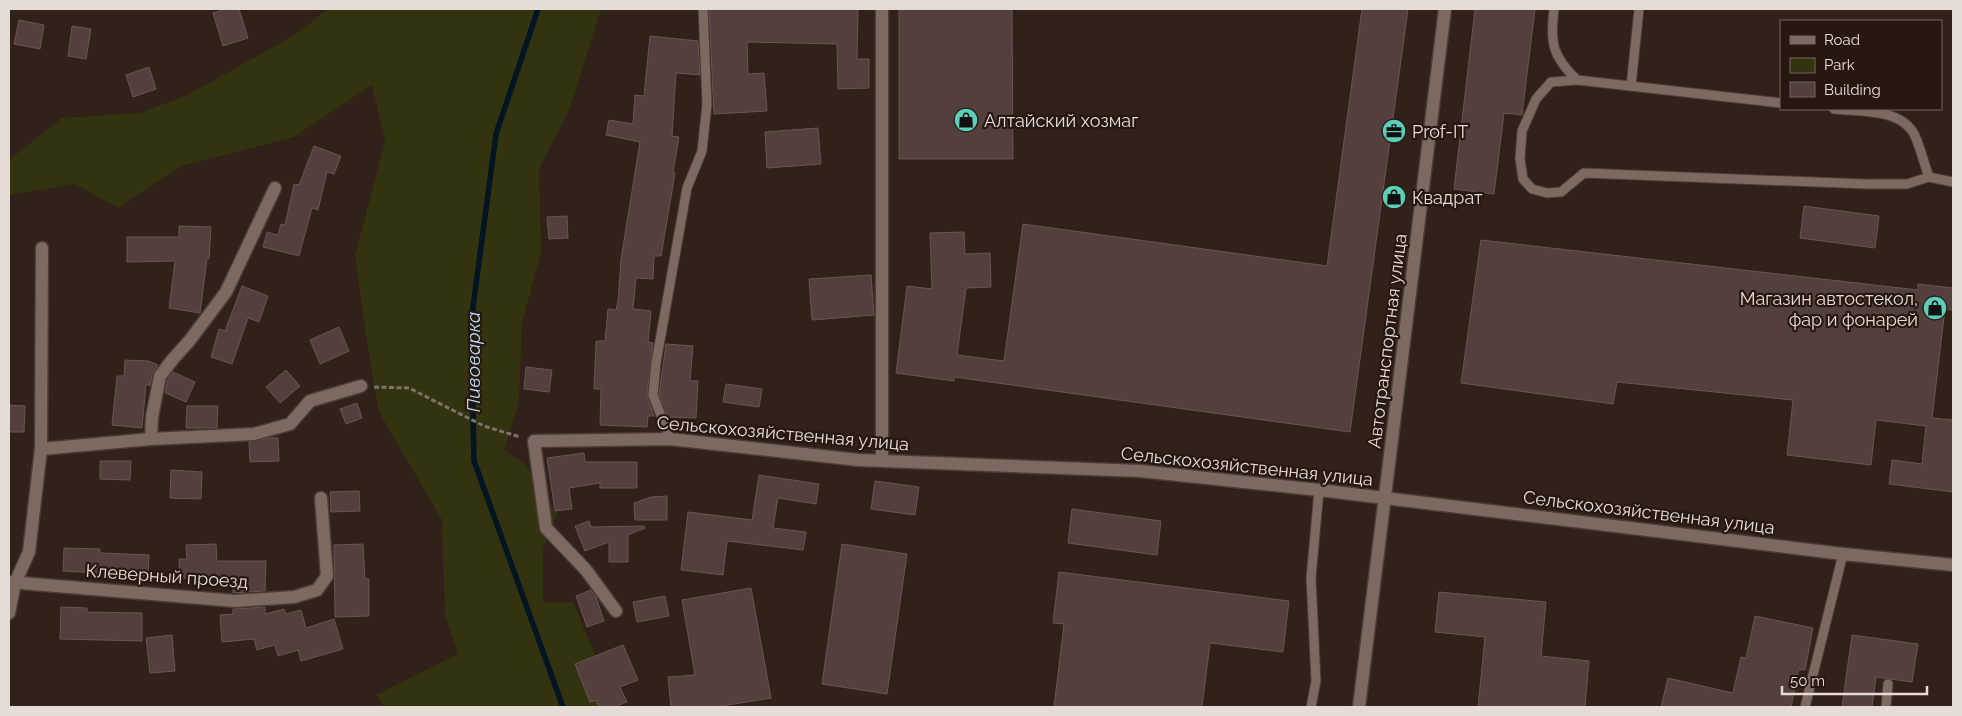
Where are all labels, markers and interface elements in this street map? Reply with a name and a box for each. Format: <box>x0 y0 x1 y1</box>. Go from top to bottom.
legend <box>1780 20 1942 110</box>
text: Road <box>1824 31 1860 49</box>
text: Park <box>1824 56 1855 74</box>
text: Building <box>1824 81 1881 99</box>
shop icon: Алтайский хозмаг <box>953 107 979 133</box>
place label: Алтайский хозмаг <box>984 110 1138 131</box>
office icon: Prof-IT <box>1381 118 1407 144</box>
place label: Prof-IT <box>1412 121 1468 142</box>
shop icon: Квадрат <box>1381 184 1407 210</box>
place label: Квадрат <box>1412 187 1483 208</box>
street label: Автотранспортная улица <box>1363 232 1411 450</box>
place label: Магазин автостекол, фар и фонарей <box>1740 288 1918 330</box>
shop icon: Магазин автостекол, фар и фонарей <box>1922 295 1948 321</box>
water label: Пивоварка <box>462 312 484 412</box>
street label: Сельскохозяйственная улица <box>656 412 910 454</box>
street label: Сельскохозяйственная улица <box>1120 442 1374 490</box>
street label: Сельскохозяйственная улица <box>1522 486 1776 538</box>
street label: Клеверный проезд <box>85 560 249 592</box>
scale bar <box>1782 664 1927 696</box>
text: 50 m <box>1790 672 1825 690</box>

